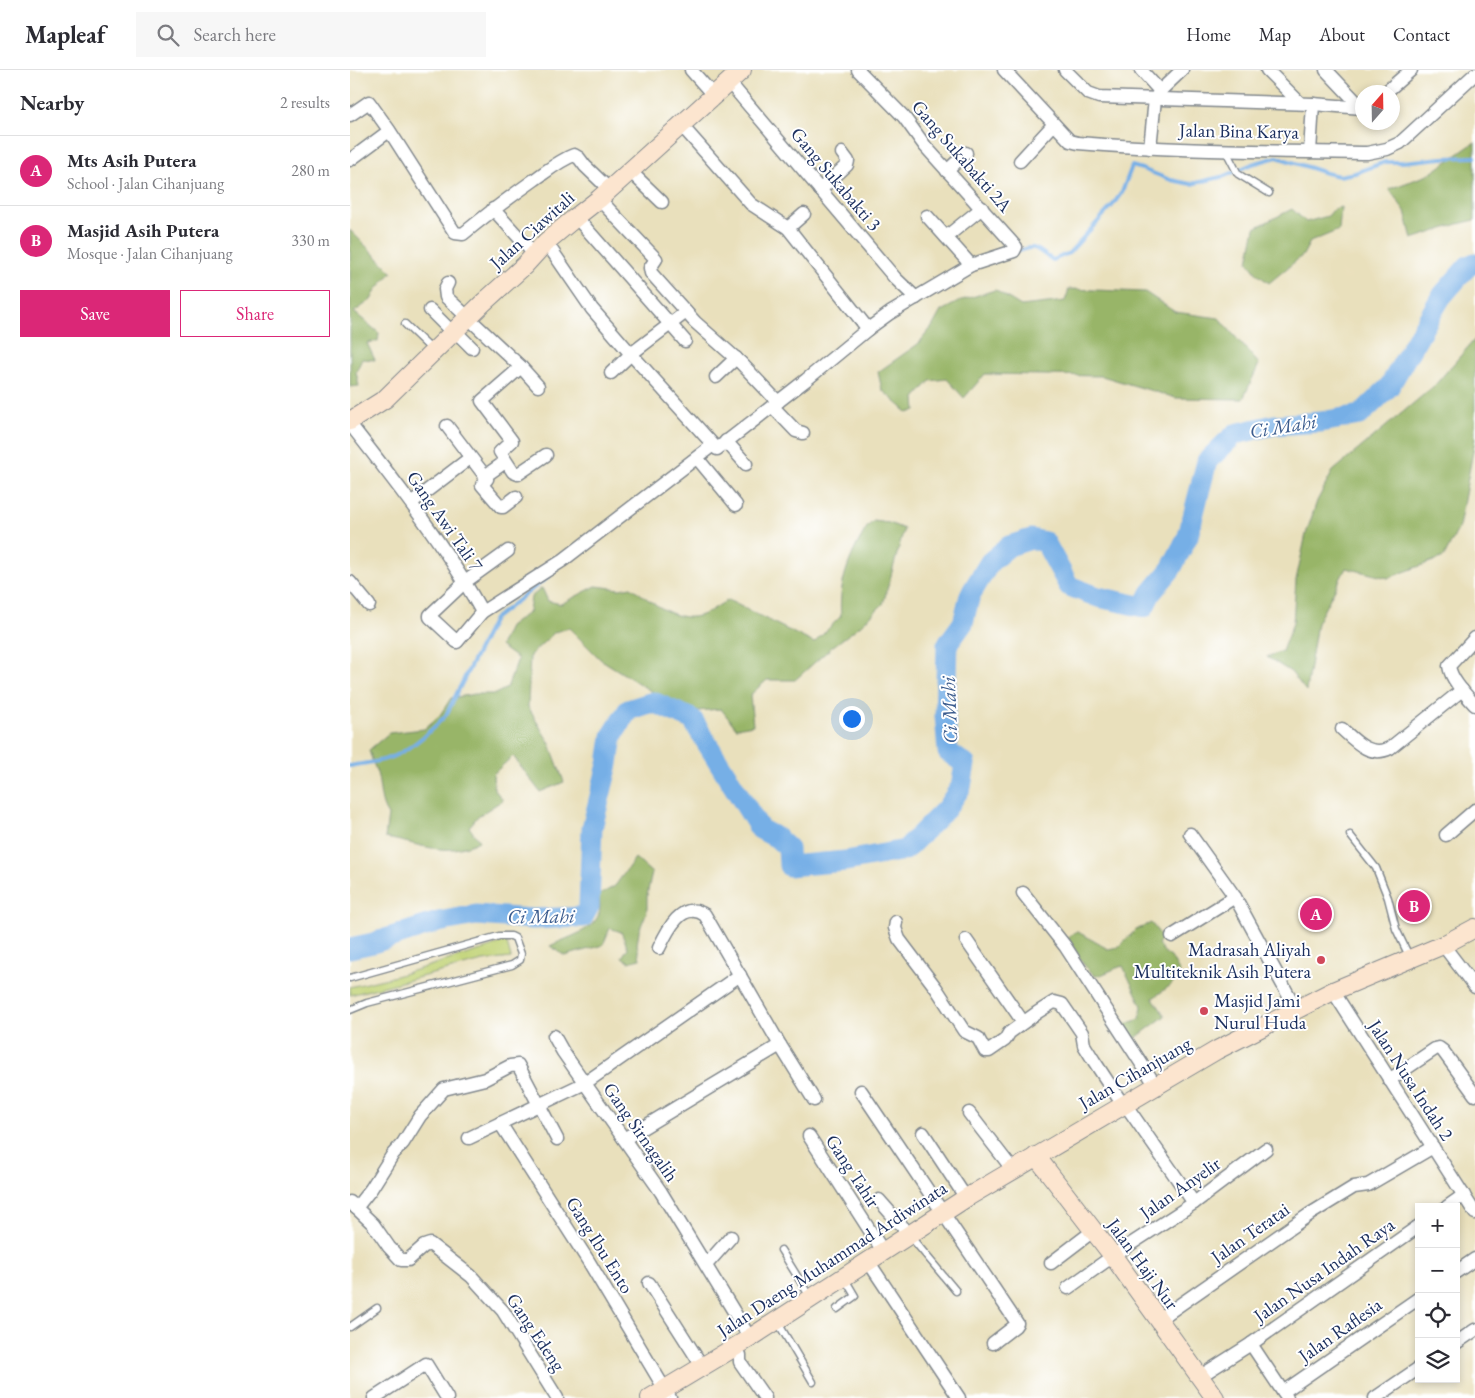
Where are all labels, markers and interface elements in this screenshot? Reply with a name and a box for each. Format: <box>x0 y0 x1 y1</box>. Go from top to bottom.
search box <box>136 12 486 57</box>
text: Mapleaf <box>25 19 106 50</box>
icon: search <box>154 21 182 49</box>
text: Search here <box>194 22 276 47</box>
text: Home <box>1186 23 1231 46</box>
text: Map <box>1259 23 1291 46</box>
text: About <box>1319 23 1365 46</box>
text: Contact <box>1393 23 1450 46</box>
north arrow <box>1355 85 1400 130</box>
text: Nearby <box>20 89 84 116</box>
text: 2 results <box>280 92 330 113</box>
street label: Gang Sukabakti 2A <box>906 94 1018 218</box>
street label: Jalan Bina Karya <box>1177 117 1299 145</box>
street label: Gang Sukabakti 3 <box>785 122 887 236</box>
text: Mts Asih Putera <box>67 148 197 173</box>
text: A <box>30 160 42 181</box>
text: 280 m <box>291 160 330 181</box>
text: School · Jalan Cihanjuang <box>67 173 224 194</box>
street label: Jalan Ciawitali <box>483 185 580 276</box>
text: Masjid Asih Putera <box>67 218 219 243</box>
text: B <box>31 230 41 251</box>
text: 330 m <box>291 230 330 251</box>
text: Mosque · Jalan Cihanjuang <box>67 243 233 264</box>
button: Save <box>20 290 170 337</box>
button: Share <box>180 290 330 337</box>
water label: Ci Mahi <box>1248 408 1319 444</box>
street label: Gang Awi Tali 7 <box>401 466 489 577</box>
water label: Ci Mahi <box>935 675 963 744</box>
your location <box>839 706 865 732</box>
pin: B <box>1398 887 1430 925</box>
pin: A <box>1300 895 1332 933</box>
water label: Ci Mahi <box>507 902 576 930</box>
place label: Madrasah Aliyah Multiteknik Asih Putera <box>1134 937 1311 984</box>
marker: Madrasah Aliyah Multiteknik Asih Putera <box>1315 954 1327 966</box>
place label: Masjid Jami Nurul Huda <box>1214 988 1307 1035</box>
marker: Masjid Jami Nurul Huda <box>1198 1005 1210 1017</box>
street label: Jalan Nusa Indah 2 <box>1362 1013 1459 1145</box>
street label: Jalan Cihanjuang <box>1073 1030 1196 1116</box>
street label: Gang Sirnagalih <box>598 1077 685 1187</box>
street label: Gang Tahir <box>820 1130 886 1213</box>
street label: Jalan Anyelir <box>1133 1151 1226 1226</box>
street label: Jalan Daeng Muhammad Ardiwinata <box>711 1175 952 1344</box>
street label: Gang Ibu Ento <box>560 1192 640 1298</box>
street label: Jalan Teratai <box>1204 1197 1294 1270</box>
map controls <box>1415 1203 1460 1383</box>
button: + <box>1415 1203 1460 1248</box>
street label: Jalan Haji Nur <box>1100 1212 1185 1315</box>
street label: Jalan Nusa Indah Raya <box>1247 1212 1400 1329</box>
button: − <box>1415 1248 1460 1293</box>
street label: Gang Edeng <box>501 1288 572 1377</box>
street label: Jalan Raflesia <box>1292 1292 1387 1369</box>
button: locate <box>1415 1293 1460 1338</box>
button: layers <box>1415 1338 1460 1383</box>

